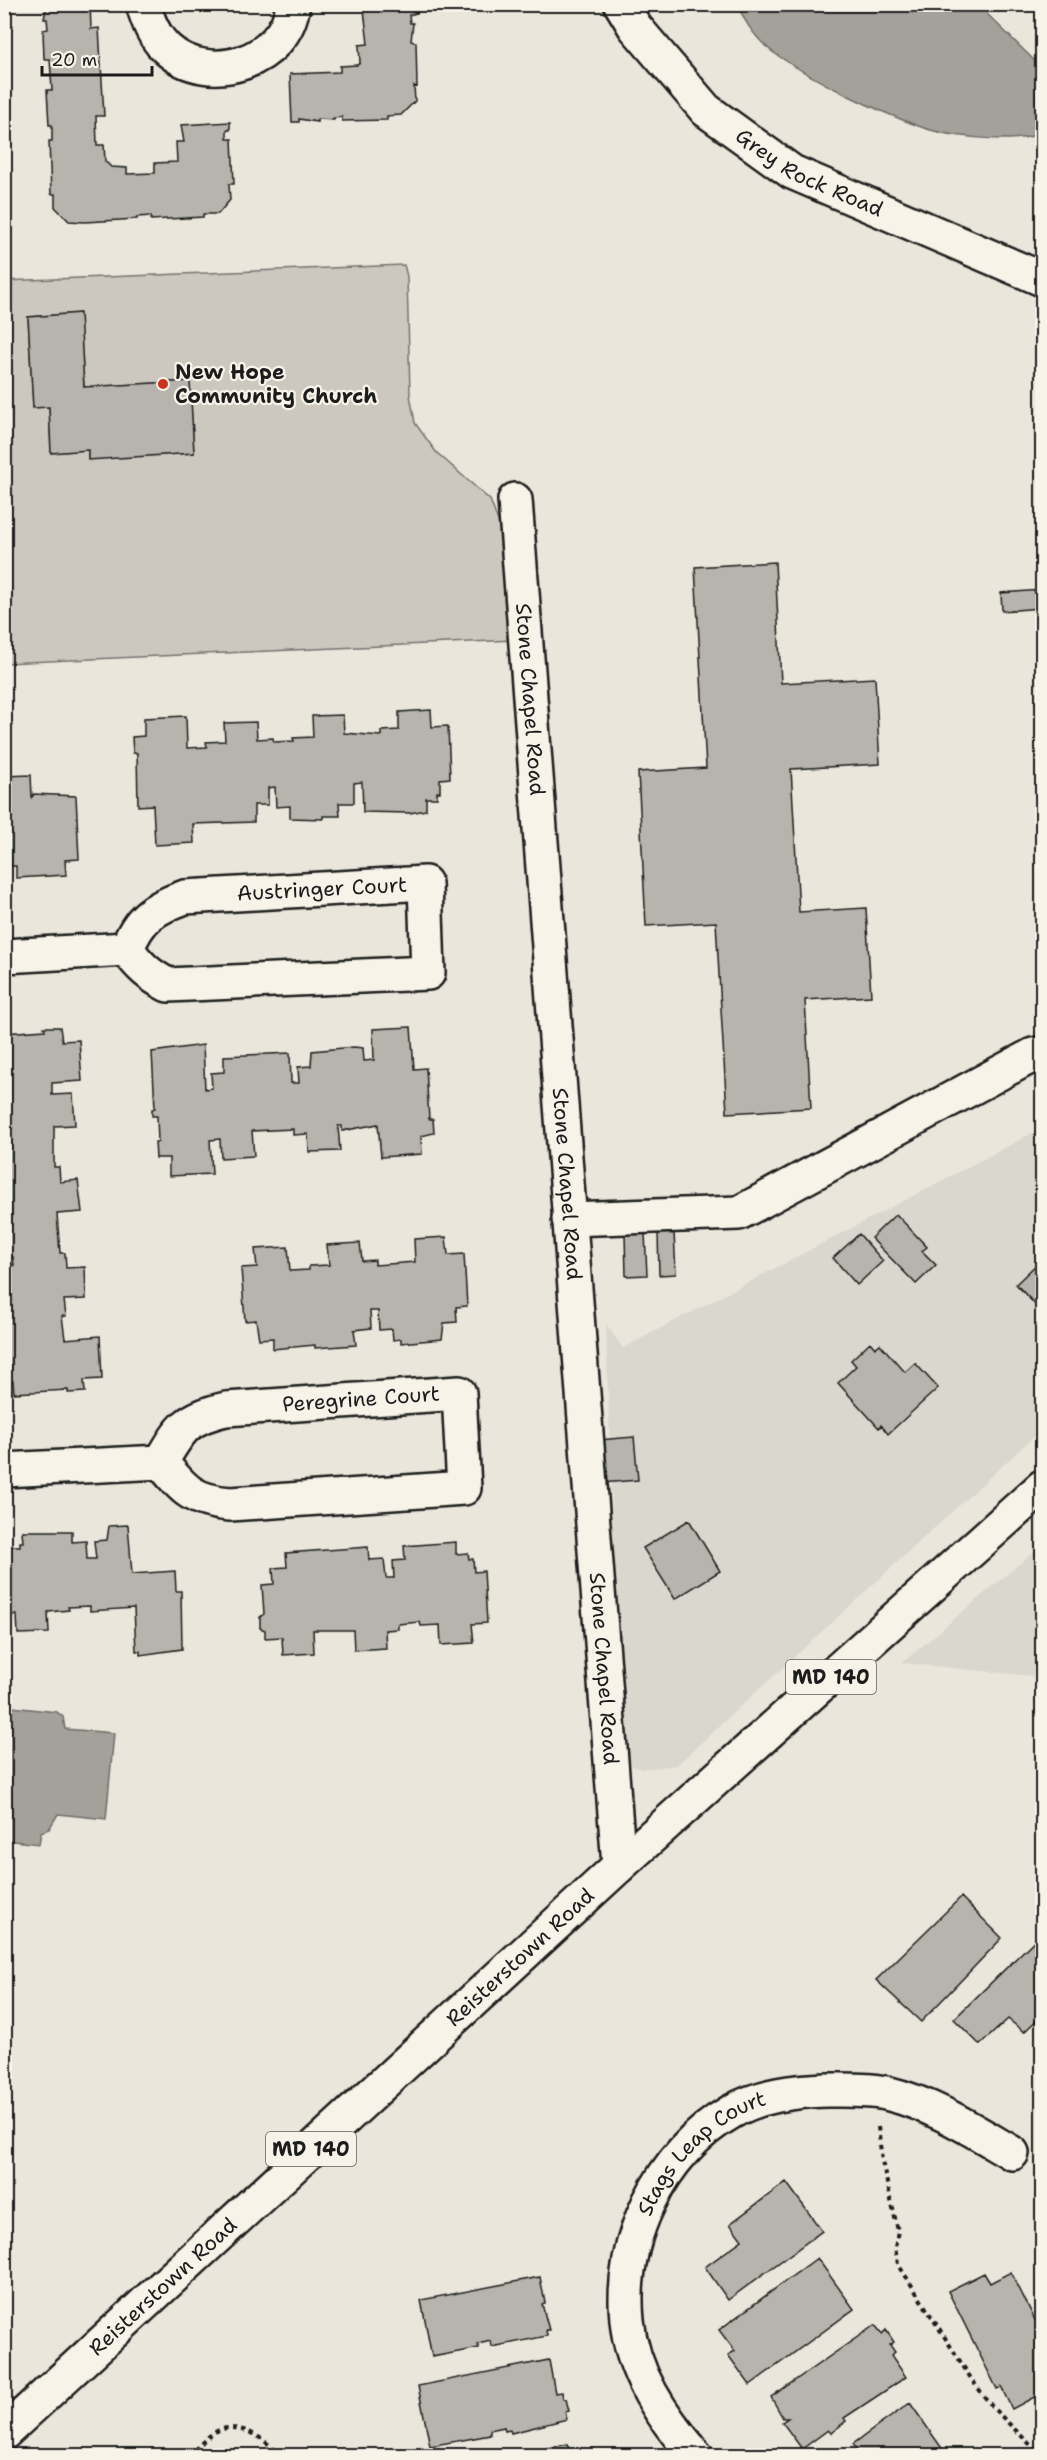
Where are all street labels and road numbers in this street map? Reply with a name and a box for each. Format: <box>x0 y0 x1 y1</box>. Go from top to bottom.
street label: Grey Rock Road <box>730 122 888 223</box>
street label: Stone Chapel Road <box>509 602 551 797</box>
street label: Austringer Court <box>236 871 408 907</box>
street label: Stone Chapel Road <box>546 1087 588 1281</box>
street label: Peregrine Court <box>281 1380 441 1418</box>
street label: Stone Chapel Road <box>583 1571 625 1766</box>
road number: MD 140 <box>786 1660 876 1694</box>
street label: Reisterstown Road <box>440 1882 600 2033</box>
street label: Stags Leap Court <box>631 2084 769 2220</box>
road number: MD 140 <box>266 2132 356 2166</box>
street label: Reisterstown Road <box>83 2211 243 2362</box>

